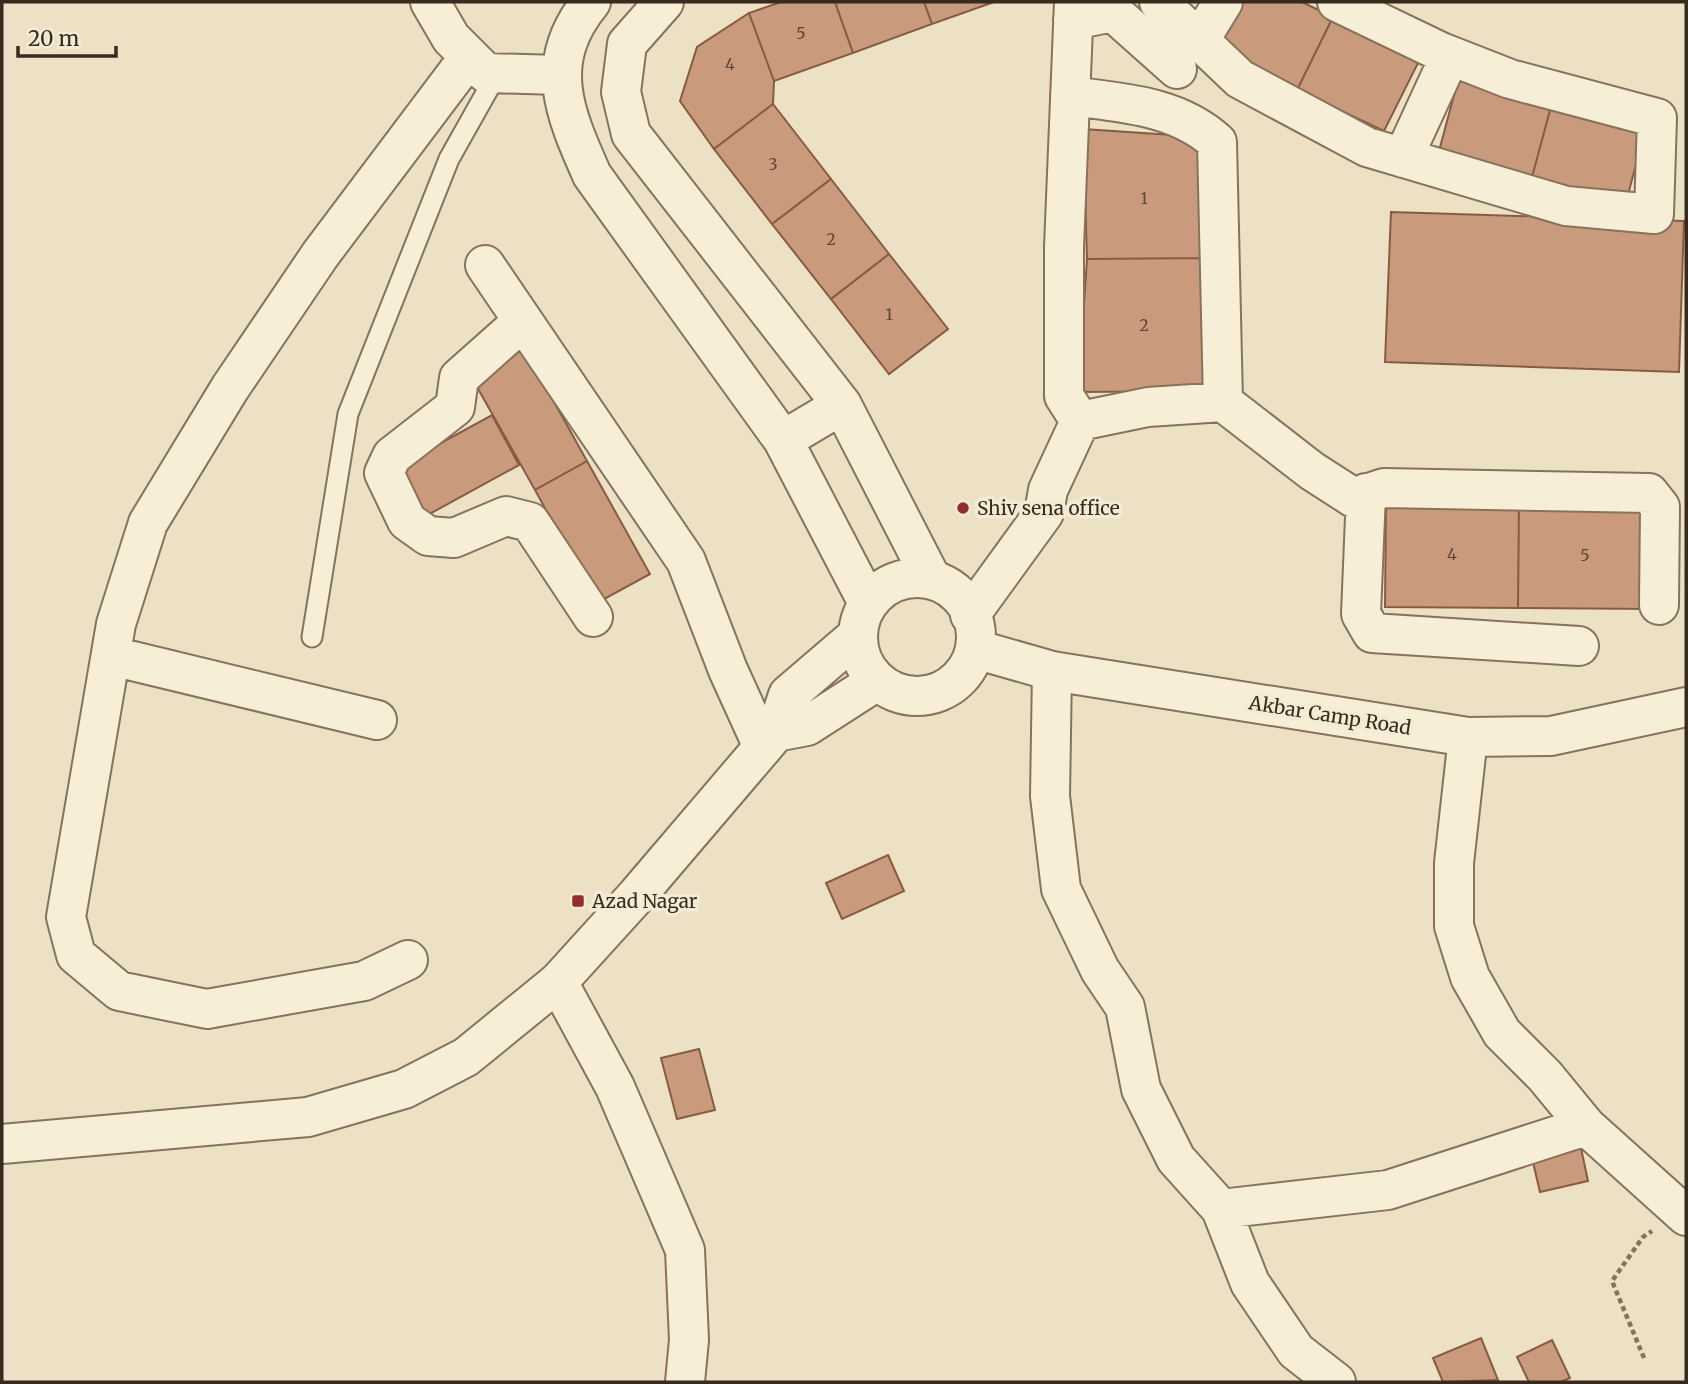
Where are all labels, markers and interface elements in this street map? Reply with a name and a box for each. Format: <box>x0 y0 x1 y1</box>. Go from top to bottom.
scale bar <box>18 14 116 58</box>
house number: 5 <box>796 23 806 43</box>
text: 20 m <box>28 25 80 52</box>
house number: 4 <box>725 54 735 74</box>
house number: 3 <box>768 154 778 174</box>
house number: 1 <box>1140 188 1148 208</box>
house number: 2 <box>826 229 836 249</box>
house number: 1 <box>885 304 893 324</box>
house number: 2 <box>1139 315 1149 335</box>
place label: Shiv sena office <box>977 496 1120 520</box>
marker: Shiv sena office <box>955 500 971 516</box>
house number: 4 <box>1447 544 1457 564</box>
house number: 5 <box>1580 545 1590 565</box>
street label: Akbar Camp Road <box>1246 690 1413 740</box>
place label: Azad Nagar <box>591 889 698 913</box>
marker: Azad Nagar <box>570 893 586 909</box>

